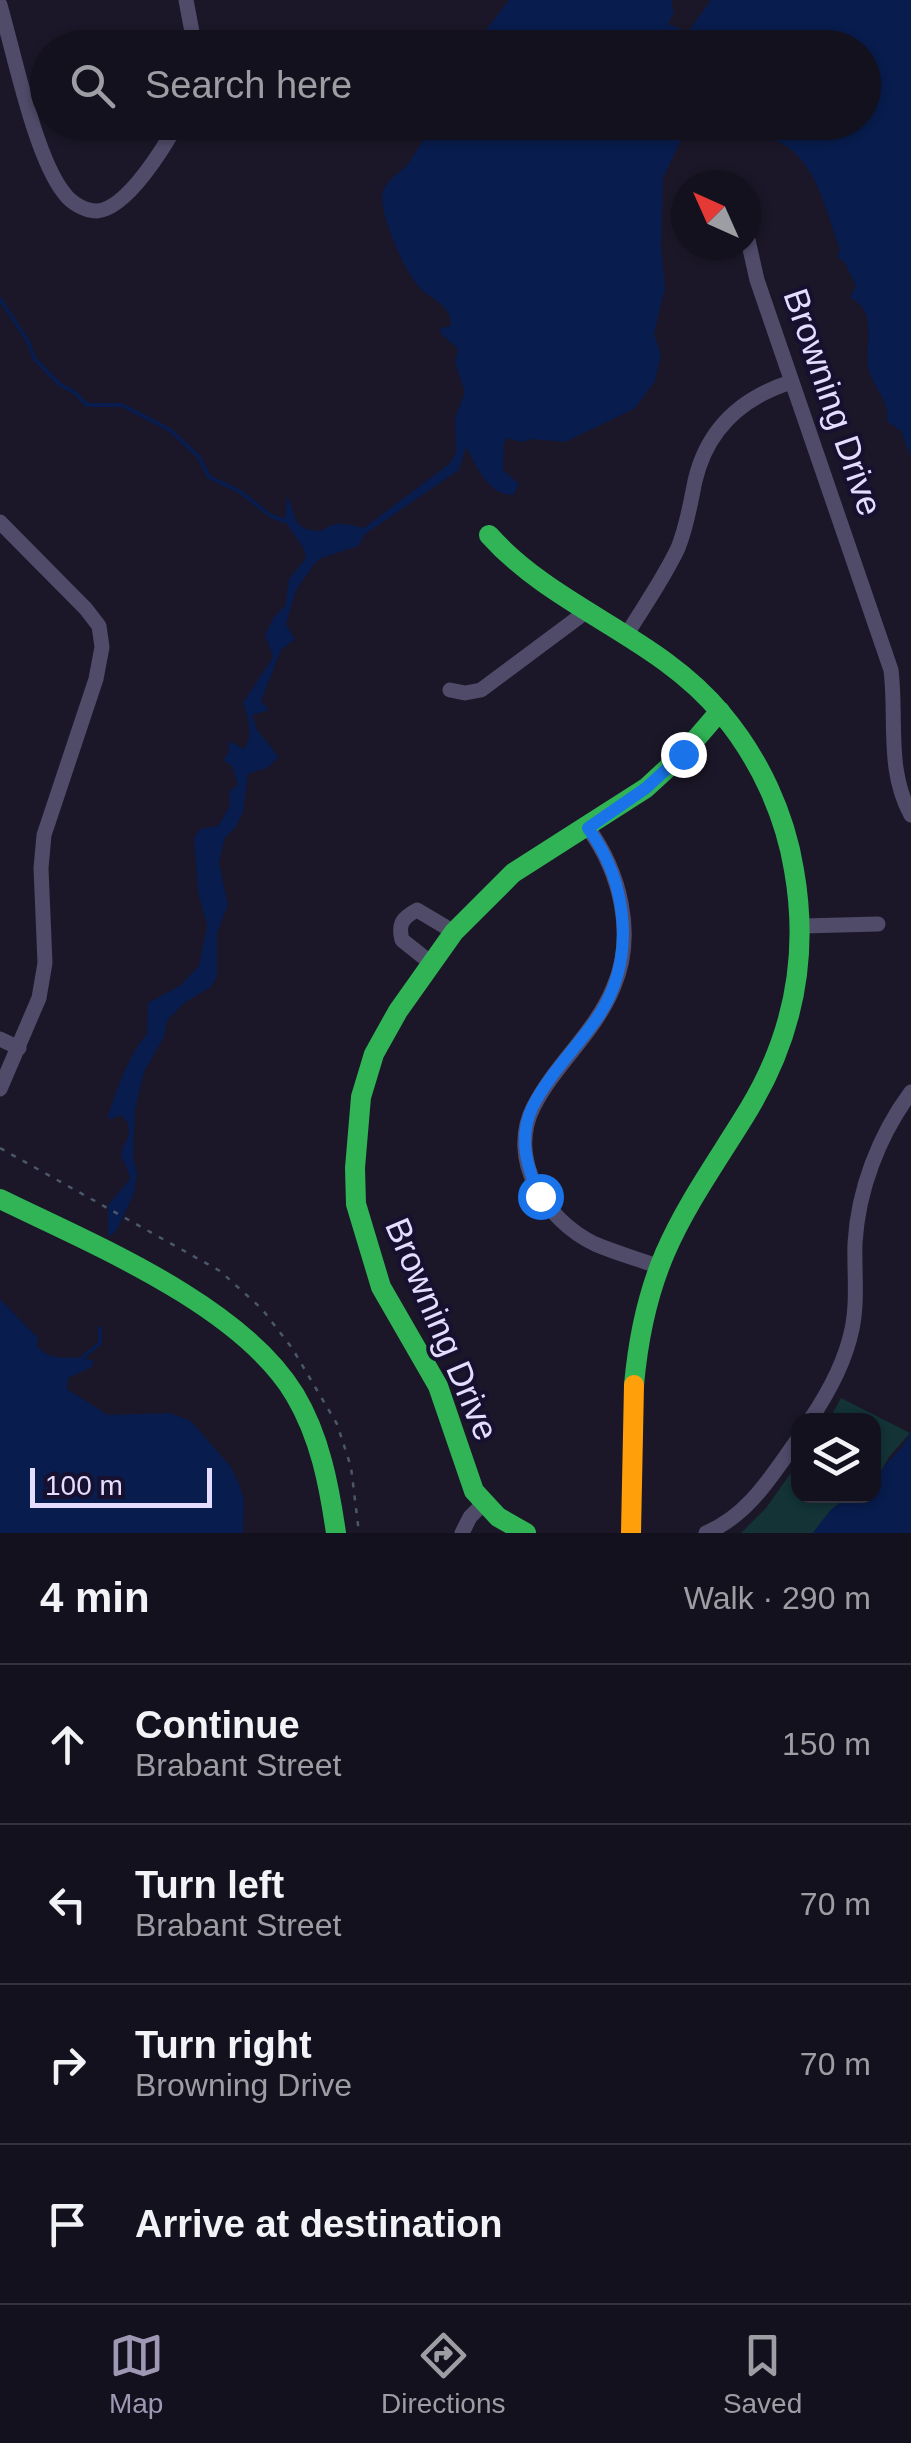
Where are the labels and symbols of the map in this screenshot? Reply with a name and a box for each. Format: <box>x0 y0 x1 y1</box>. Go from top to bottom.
north arrow <box>671 170 761 260</box>
street label: Browning Drive <box>776 283 891 520</box>
route end <box>661 732 707 778</box>
route start <box>518 1174 564 1220</box>
street label: Browning Drive <box>378 1212 507 1446</box>
scale bar <box>30 1463 212 1508</box>

